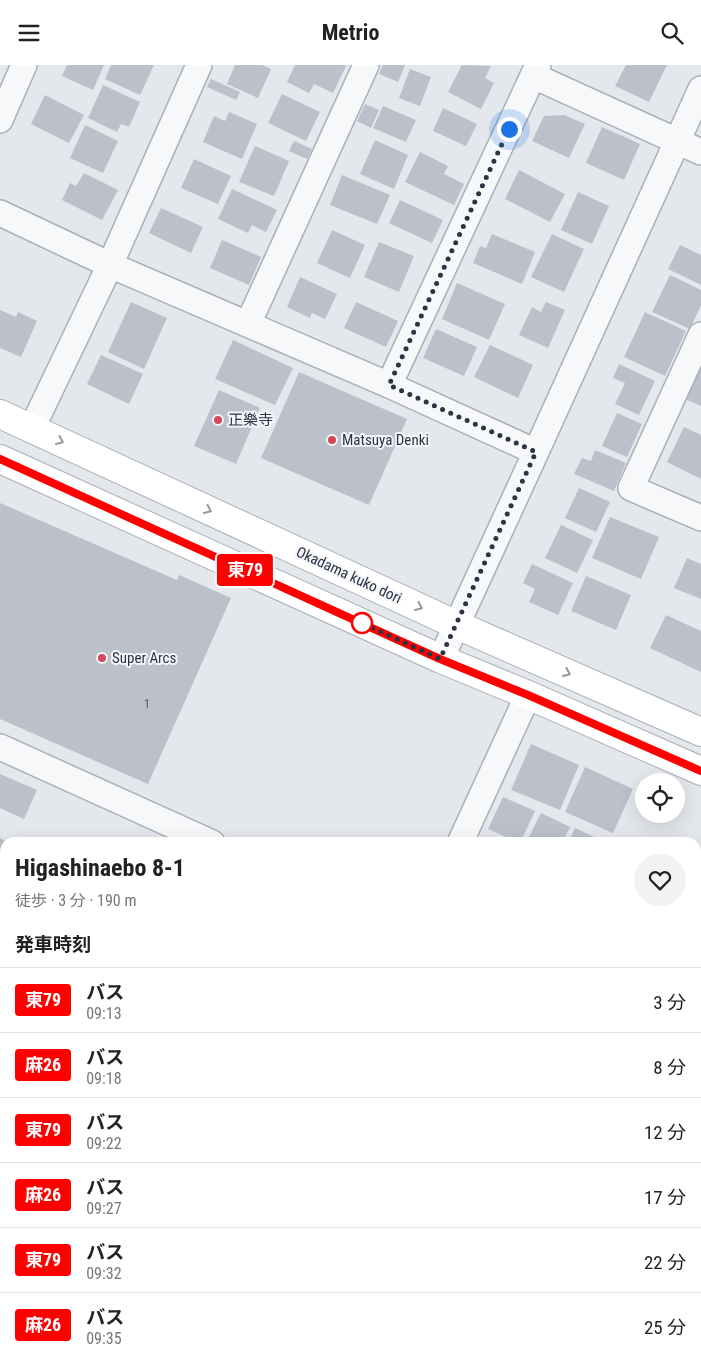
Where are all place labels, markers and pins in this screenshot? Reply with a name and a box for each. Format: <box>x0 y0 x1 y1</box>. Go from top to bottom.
place label: 正樂寺 <box>228 411 273 429</box>
marker: 正樂寺 <box>212 414 224 426</box>
place label: Matsuya Denki <box>342 431 429 449</box>
marker: Matsuya Denki <box>326 434 338 446</box>
unlabelled marker <box>351 612 373 634</box>
place label: Super Arcs <box>112 649 176 667</box>
marker: Super Arcs <box>96 652 108 664</box>

